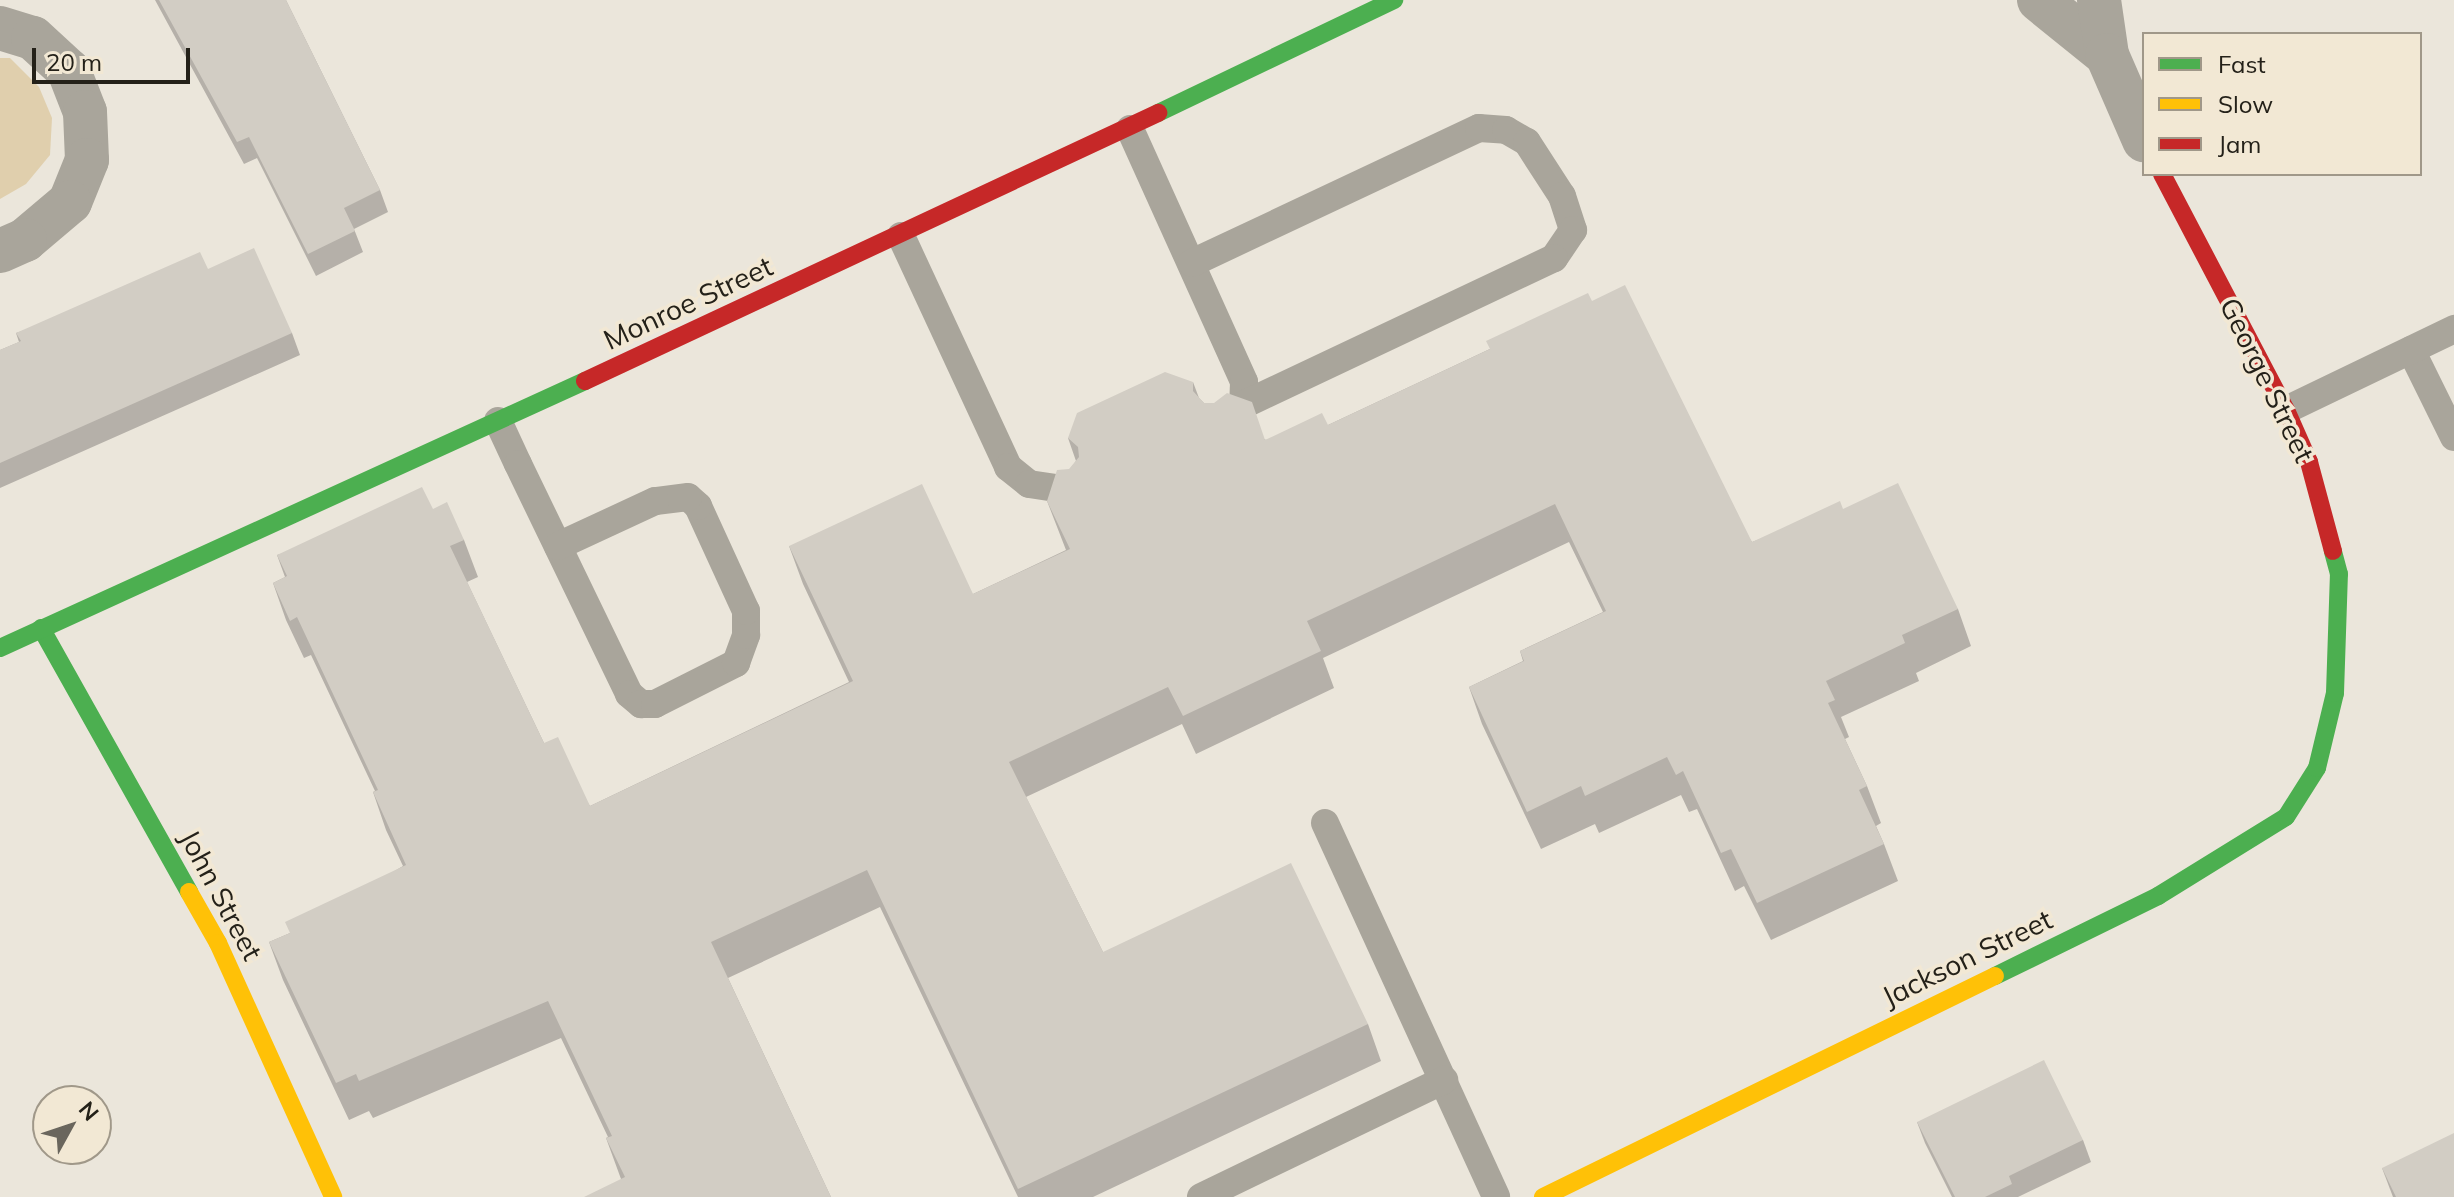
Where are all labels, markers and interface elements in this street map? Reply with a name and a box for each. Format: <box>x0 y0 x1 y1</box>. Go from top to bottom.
scale bar <box>36 32 194 82</box>
legend <box>2142 32 2422 176</box>
text: 20 m <box>46 47 102 77</box>
text: Fast <box>2218 49 2266 79</box>
text: Slow <box>2218 89 2273 119</box>
text: Jam <box>2218 129 2261 159</box>
street label: Monroe Street <box>598 249 778 357</box>
street label: George Street <box>2213 292 2321 468</box>
street label: John Street <box>173 824 269 966</box>
street label: Jackson Street <box>1876 902 2058 1014</box>
north arrow <box>32 1085 112 1165</box>
text: N <box>73 1095 105 1126</box>

